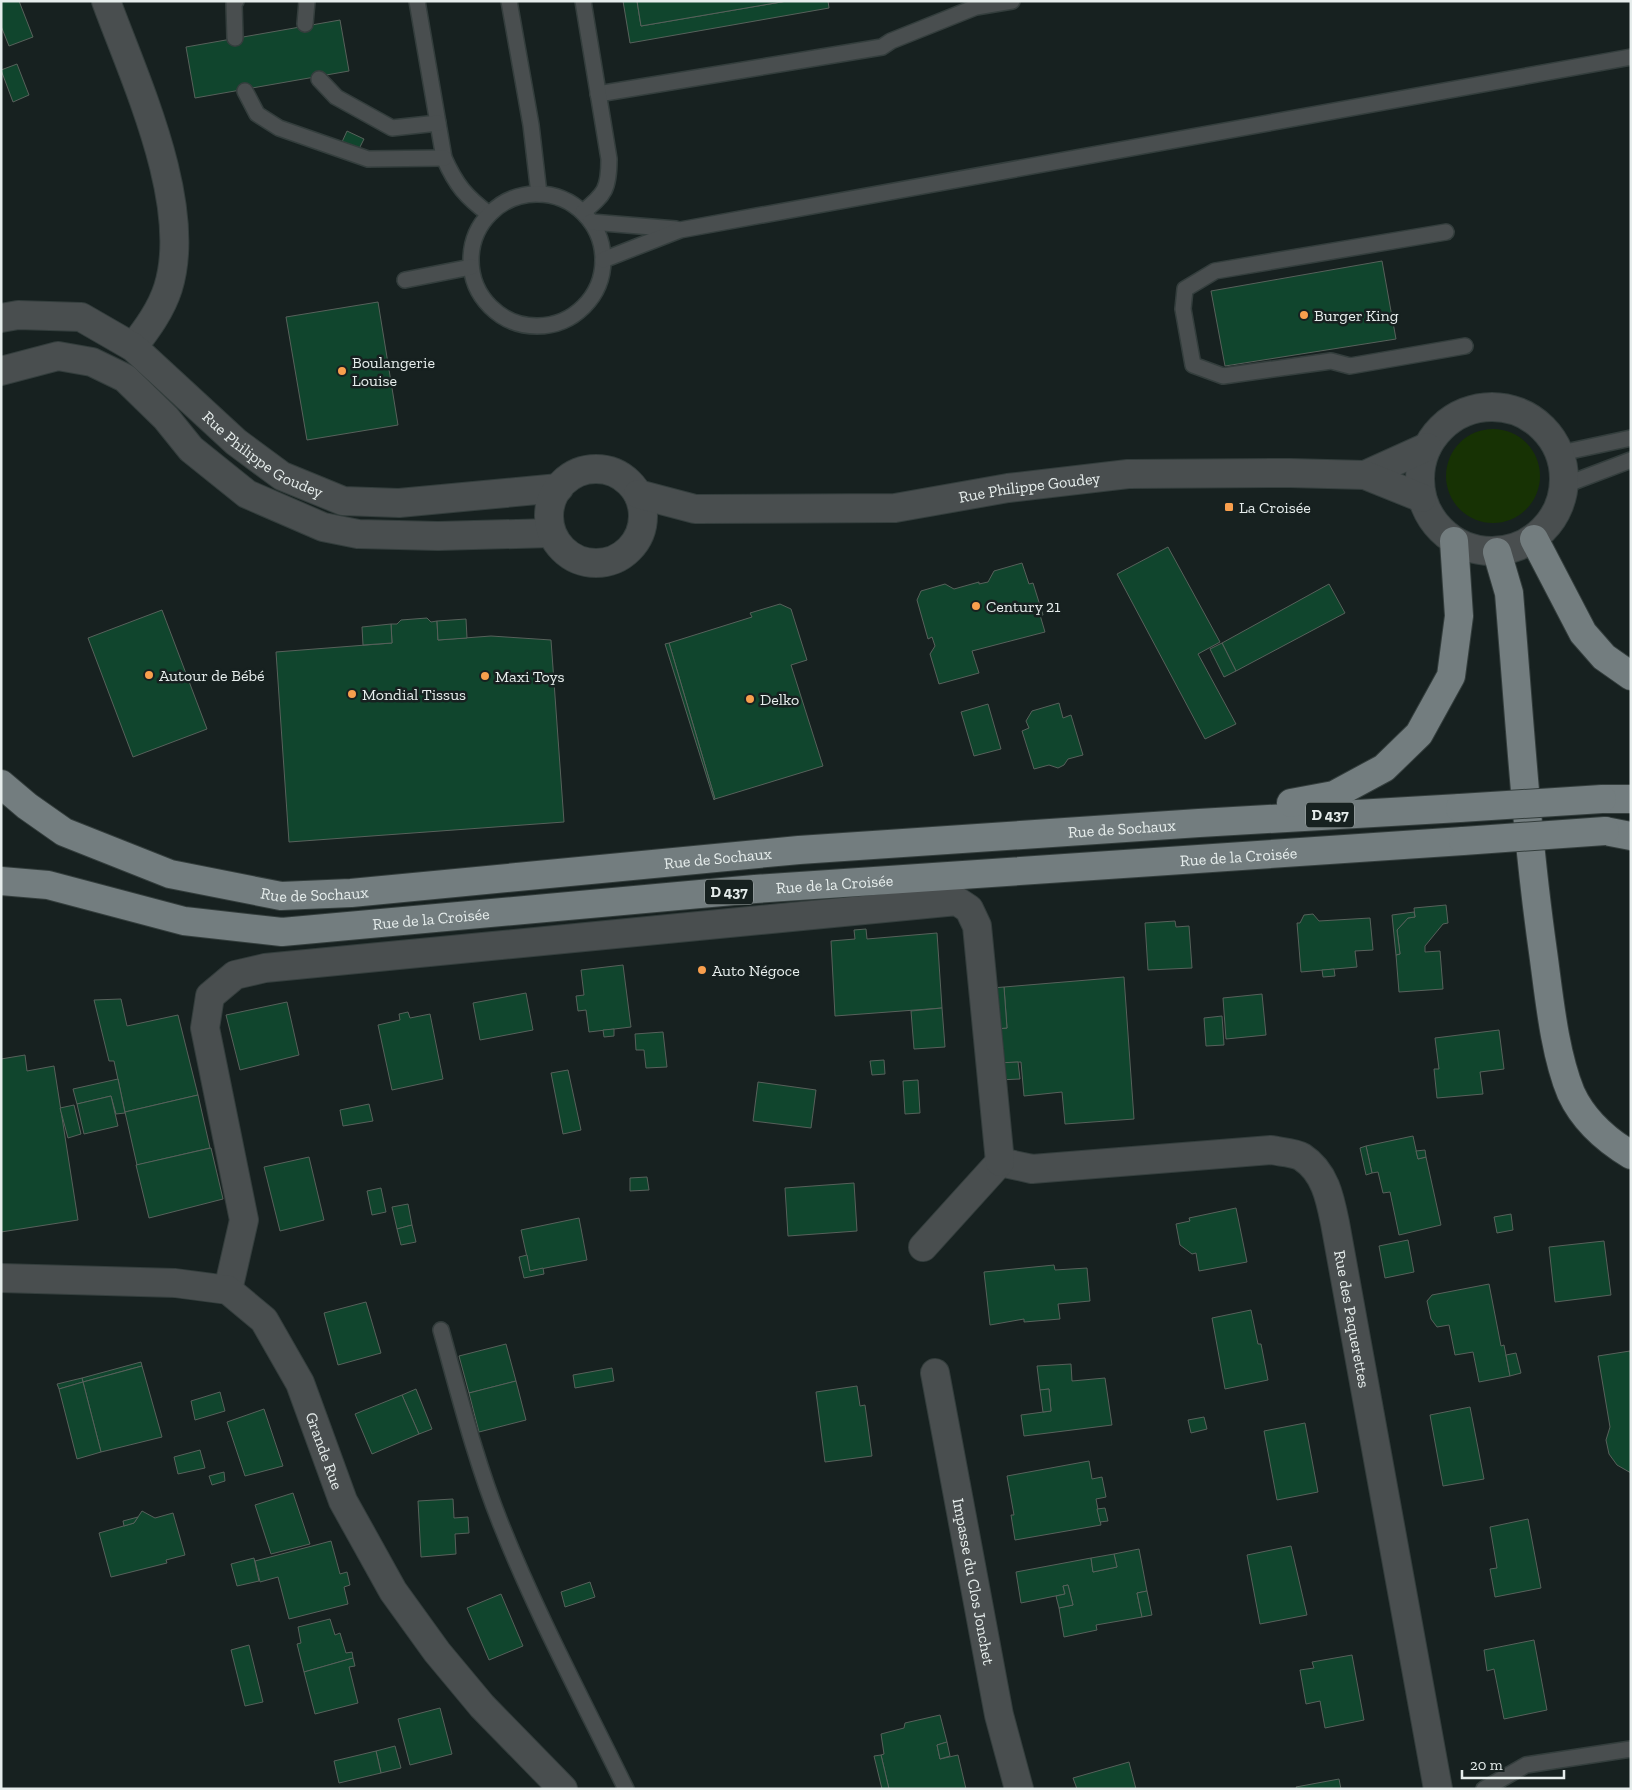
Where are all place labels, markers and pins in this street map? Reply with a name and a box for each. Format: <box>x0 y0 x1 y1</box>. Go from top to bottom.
place label: Burger King <box>1314 306 1399 325</box>
marker: Burger King <box>1298 309 1310 321</box>
place label: Boulangerie Louise <box>352 353 435 390</box>
marker: Boulangerie Louise <box>336 365 348 377</box>
place label: La Croisée <box>1239 498 1311 517</box>
marker: La Croisée <box>1223 501 1235 513</box>
place label: Century 21 <box>986 597 1060 616</box>
marker: Century 21 <box>970 600 982 612</box>
place label: Autour de Bébé <box>159 666 264 685</box>
place label: Maxi Toys <box>495 667 565 686</box>
marker: Autour de Bébé <box>143 669 155 681</box>
marker: Maxi Toys <box>479 670 491 682</box>
place label: Mondial Tissus <box>362 685 466 704</box>
marker: Mondial Tissus <box>346 688 358 700</box>
place label: Delko <box>760 690 799 709</box>
marker: Delko <box>744 693 756 705</box>
place label: Auto Négoce <box>712 961 800 980</box>
marker: Auto Négoce <box>696 964 708 976</box>

